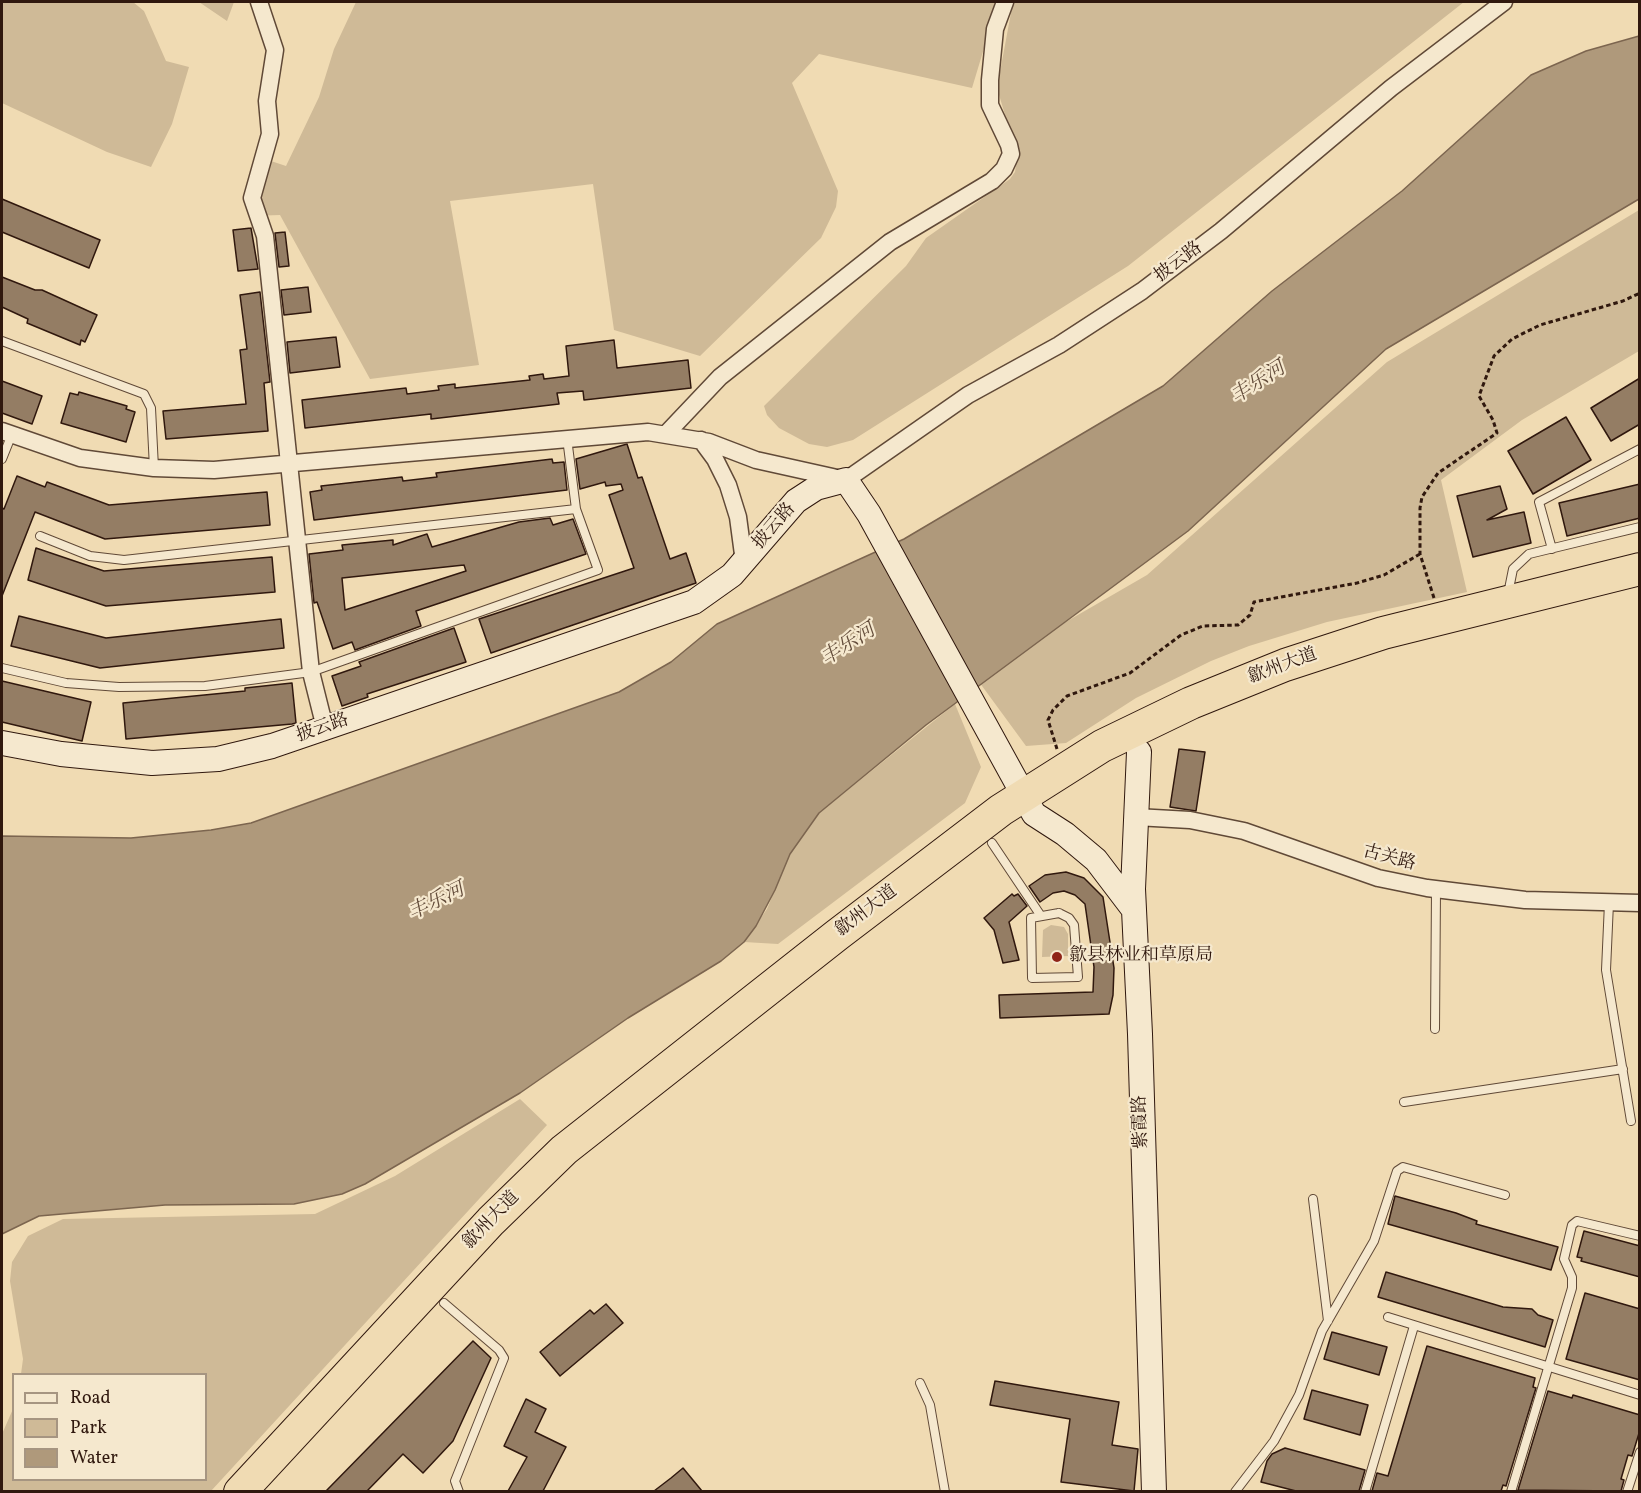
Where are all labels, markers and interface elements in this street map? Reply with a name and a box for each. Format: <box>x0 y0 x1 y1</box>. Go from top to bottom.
street label: 披云路 <box>1151 238 1207 288</box>
water label: 丰乐河 <box>1227 358 1291 410</box>
street label: 披云路 <box>749 500 801 554</box>
water label: 丰乐河 <box>817 620 881 672</box>
street label: 歙州大道 <box>1245 645 1321 689</box>
street label: 披云路 <box>294 710 352 748</box>
street label: 古关路 <box>1360 842 1418 876</box>
water label: 丰乐河 <box>405 879 469 927</box>
street label: 歙州大道 <box>832 882 902 942</box>
place label: 歙县林业和草原局 <box>1069 946 1213 968</box>
marker: 歙县林业和草原局 <box>1050 950 1064 964</box>
street label: 紫霞路 <box>1130 1095 1154 1149</box>
street label: 歙州大道 <box>459 1188 525 1254</box>
legend <box>12 1373 207 1481</box>
text: Road <box>70 1386 111 1411</box>
text: Park <box>70 1416 107 1441</box>
text: Water <box>70 1446 118 1471</box>

